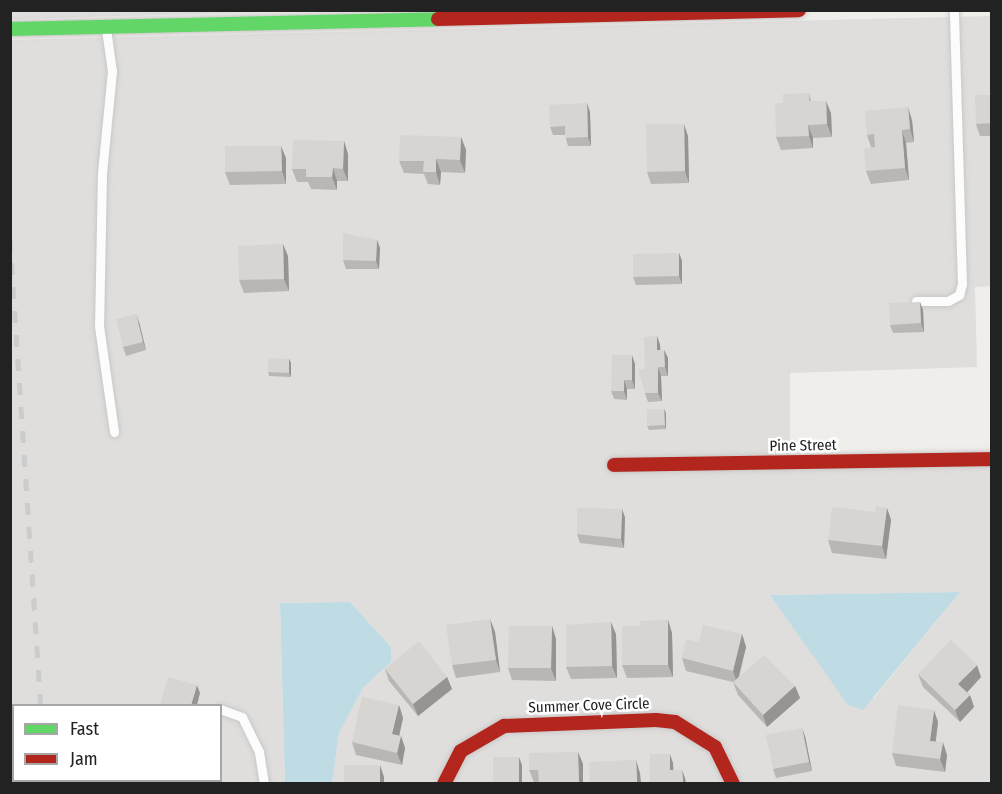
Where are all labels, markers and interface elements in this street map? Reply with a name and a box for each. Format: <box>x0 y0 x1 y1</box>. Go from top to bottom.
street label: Pine Street <box>769 436 837 456</box>
street label: Summer Cove Circle <box>528 695 650 717</box>
legend <box>12 704 222 782</box>
text: Fast <box>70 718 99 740</box>
text: Jam <box>70 748 98 770</box>

